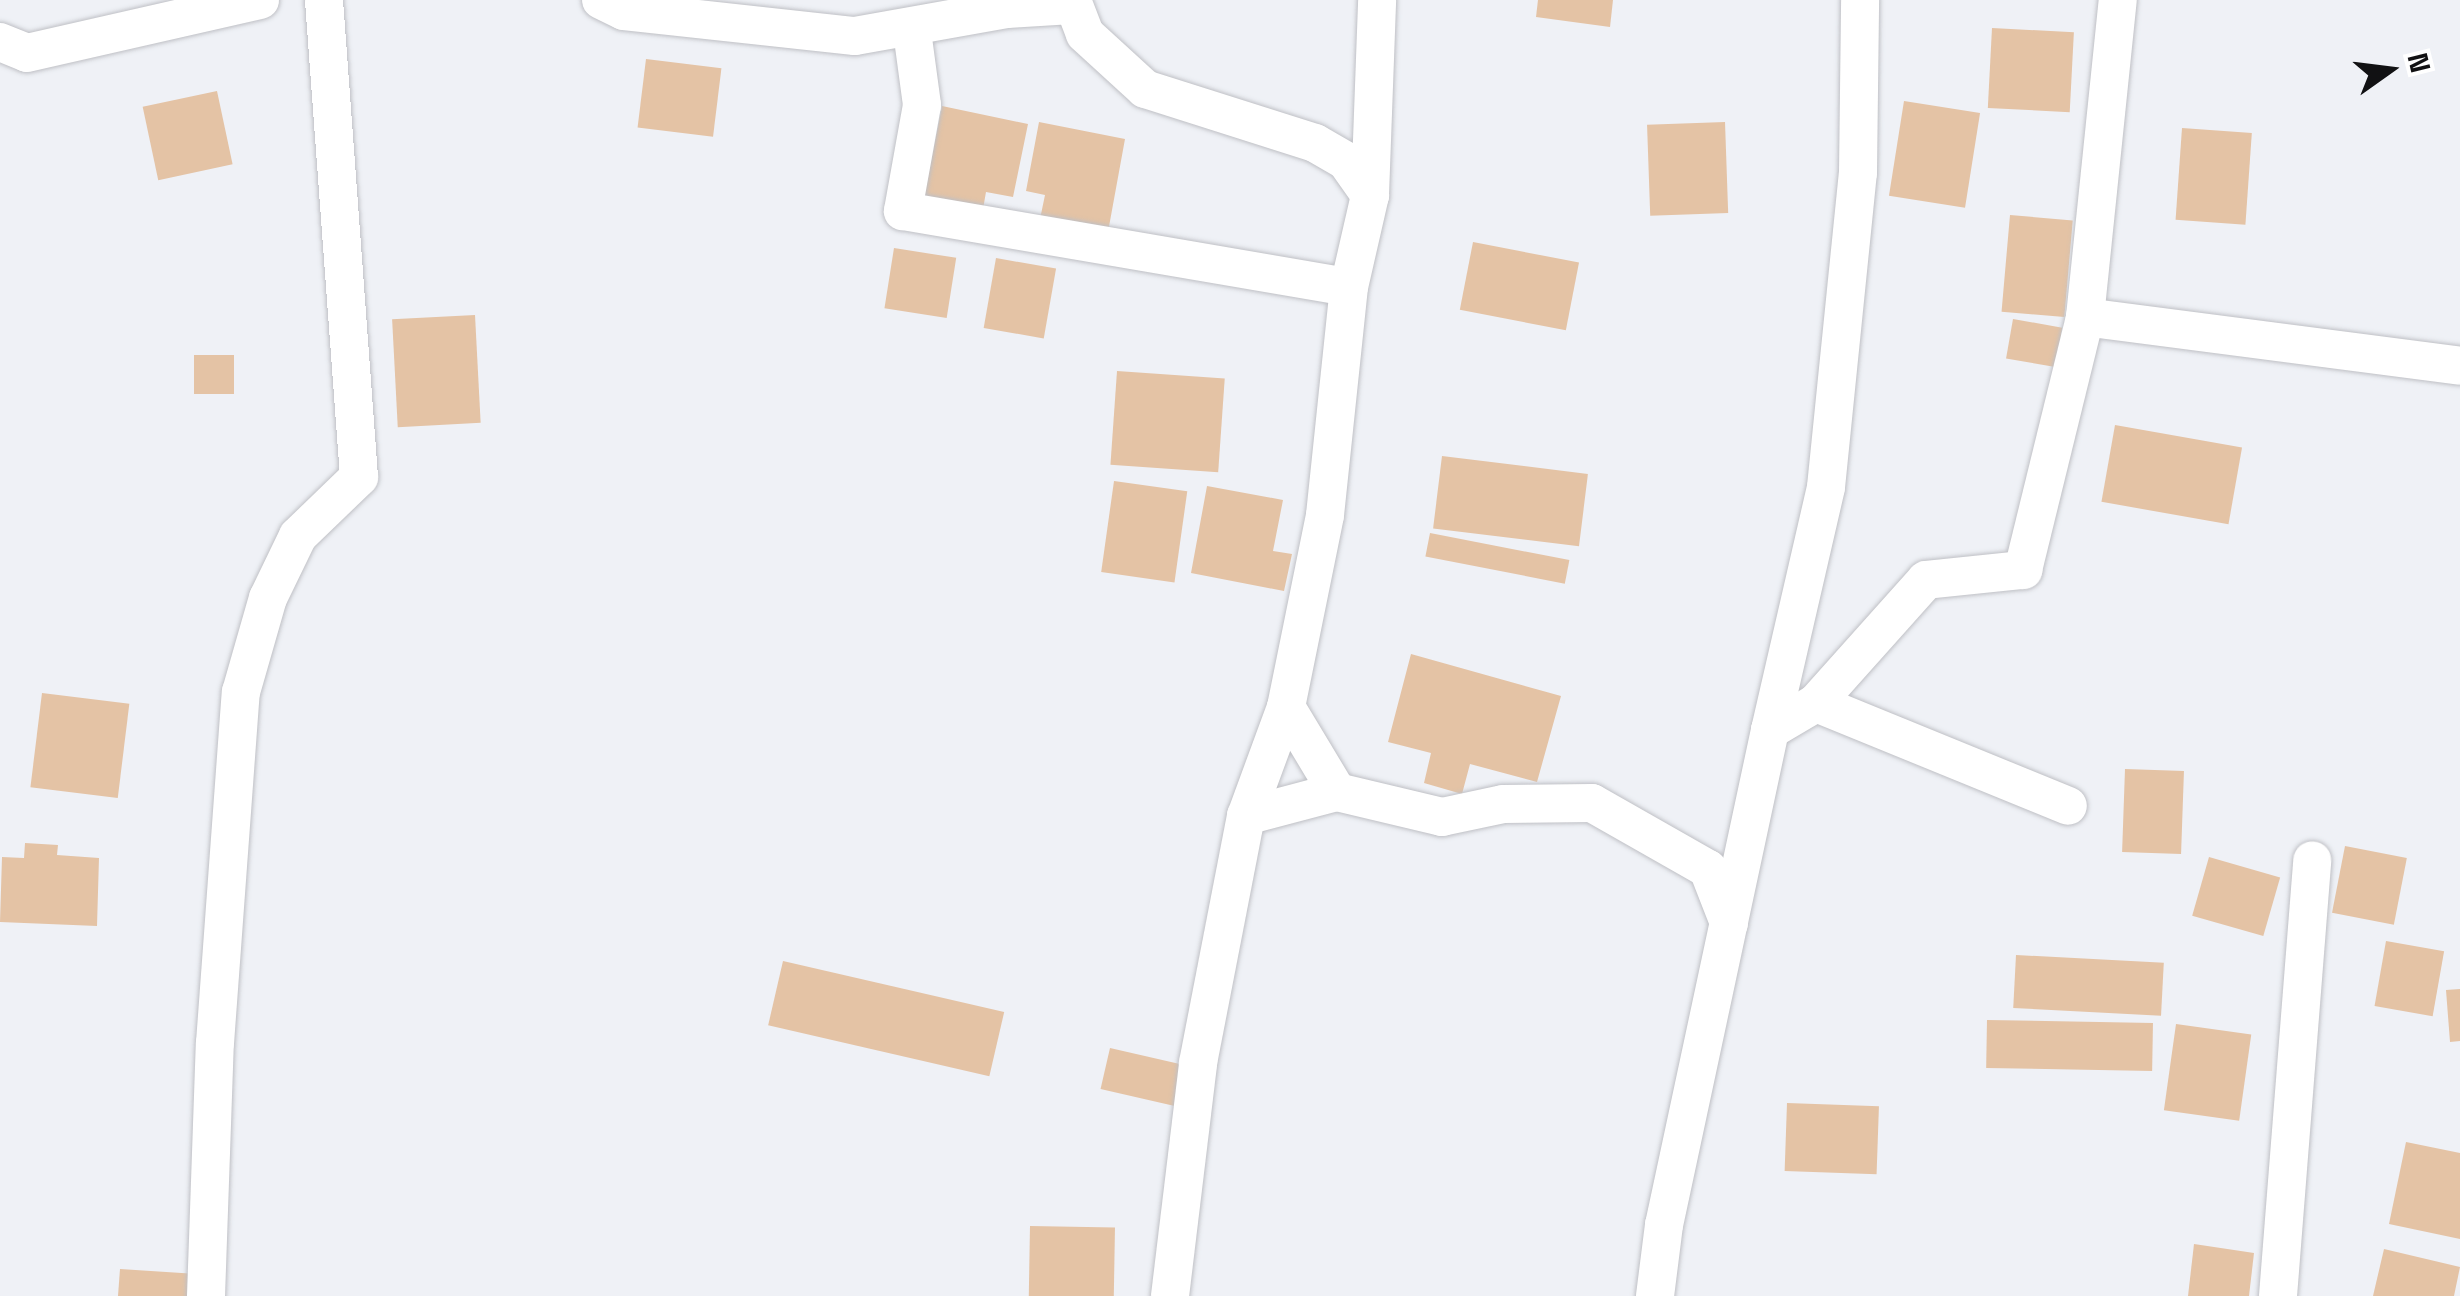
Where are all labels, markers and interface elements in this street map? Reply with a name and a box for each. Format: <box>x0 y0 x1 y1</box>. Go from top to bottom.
north arrow <box>2340 20 2440 120</box>
text: N <box>2399 49 2439 76</box>

